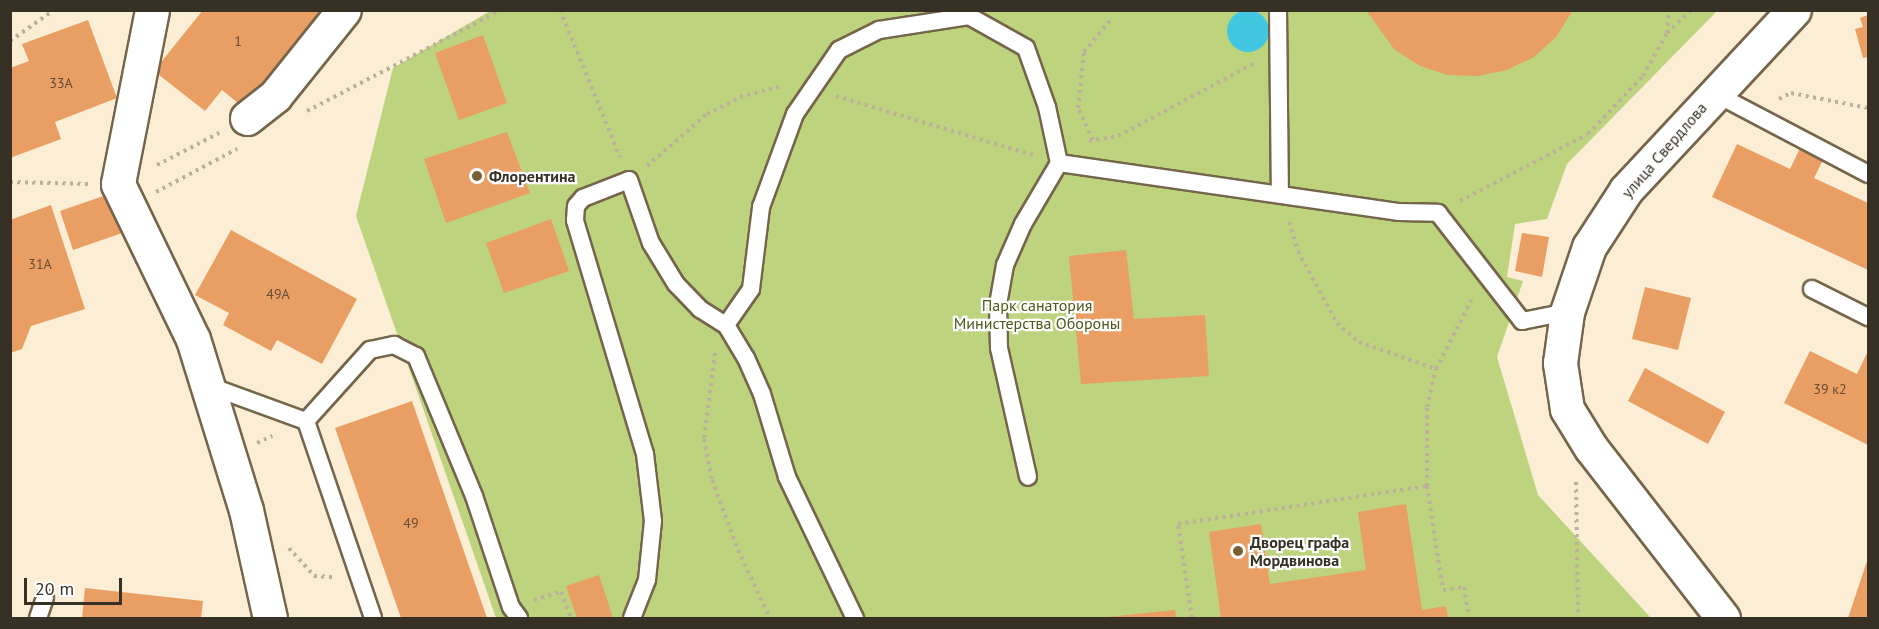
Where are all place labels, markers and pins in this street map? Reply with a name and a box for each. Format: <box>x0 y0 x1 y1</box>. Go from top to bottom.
place label: Флорентина <box>489 166 575 186</box>
marker: Флорентина <box>470 169 484 183</box>
place label: Дворец графа Мордвинова <box>1250 532 1349 570</box>
marker: Дворец графа Мордвинова <box>1231 544 1245 558</box>

